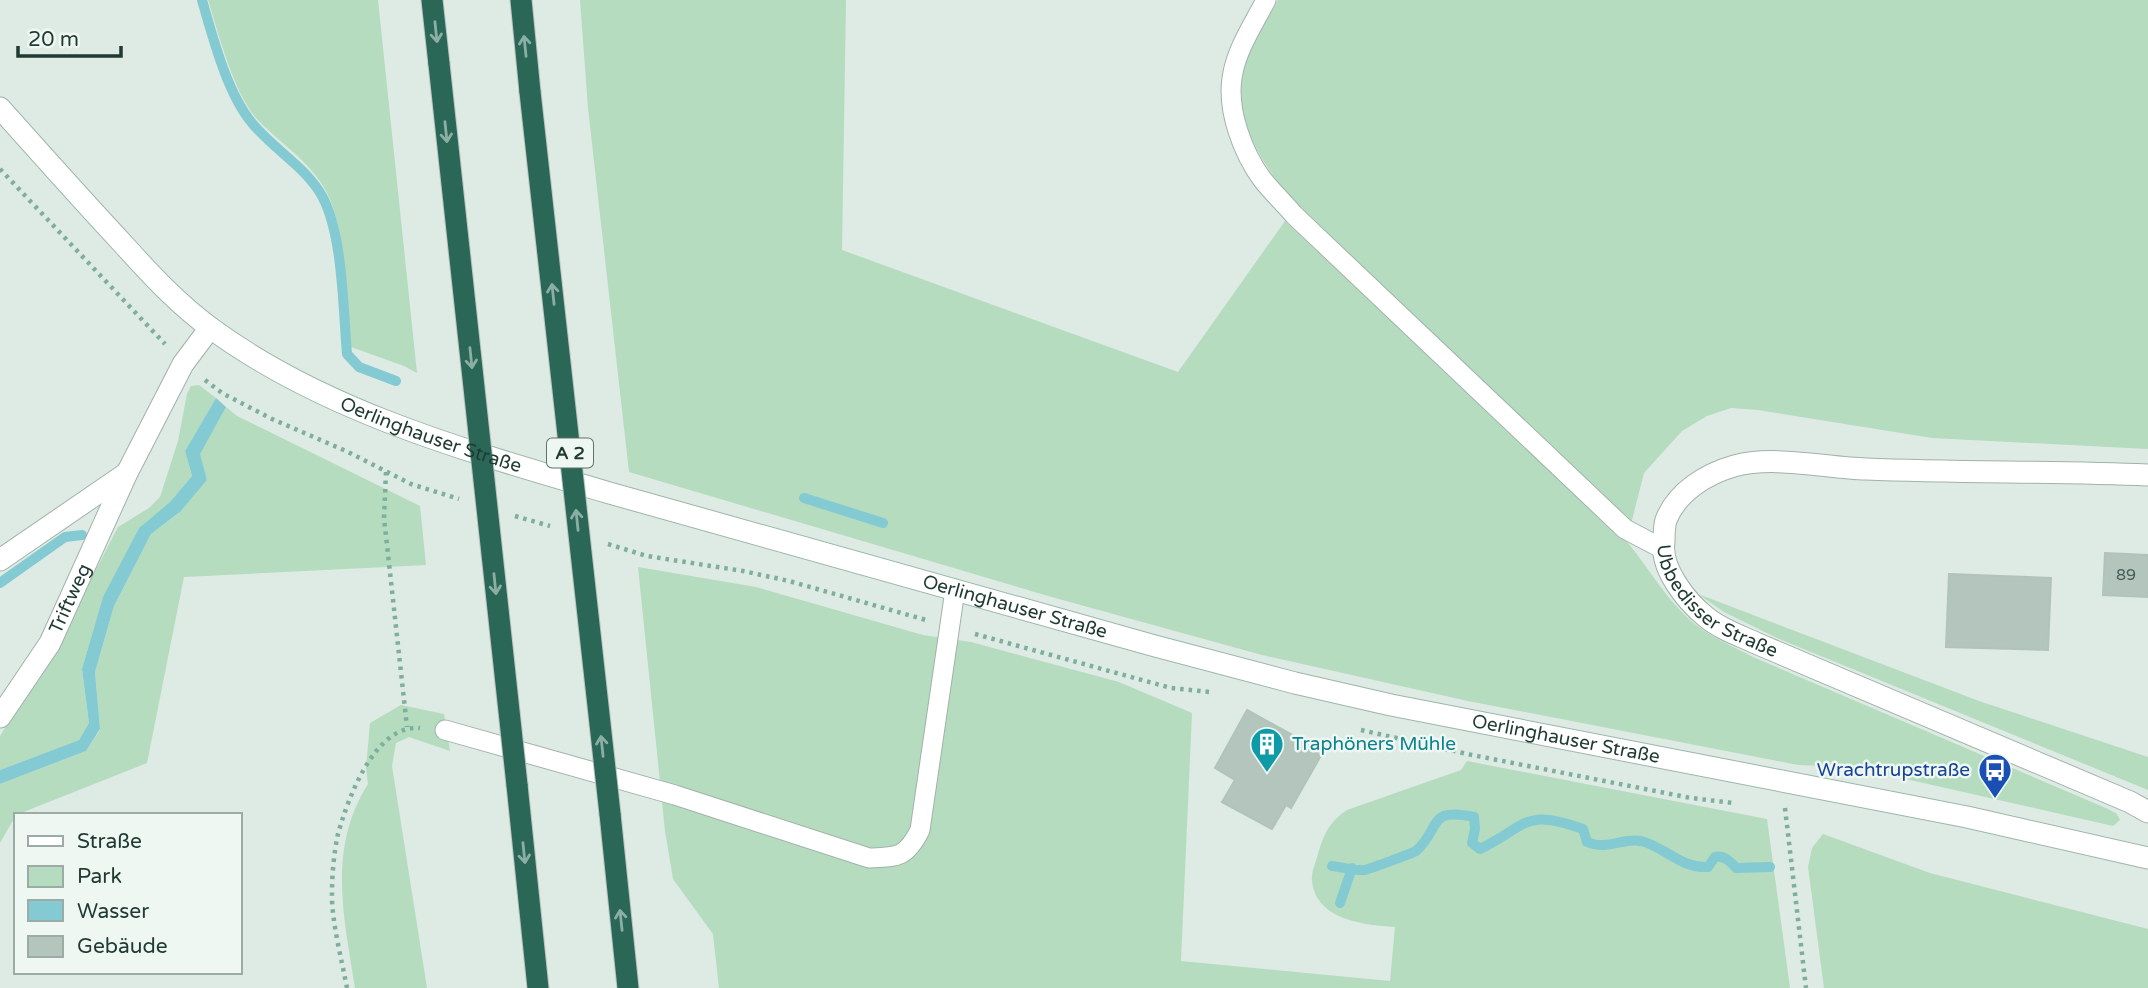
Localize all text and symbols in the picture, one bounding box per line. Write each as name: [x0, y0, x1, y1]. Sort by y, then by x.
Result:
scale bar: [18, 14, 121, 58]
one-way arrow: [429, 20, 442, 43]
text: 20 m: [28, 27, 79, 52]
one-way arrow: [519, 35, 532, 58]
one-way arrow: [440, 120, 453, 143]
one-way arrow: [546, 283, 559, 306]
one-way arrow: [464, 346, 477, 369]
street label: Oerlinghauser Straße: [337, 392, 524, 477]
road number: A 2: [547, 438, 593, 467]
one-way arrow: [571, 509, 584, 532]
street label: Ubbedisser Straße: [1652, 543, 1781, 662]
street label: Triftweg: [45, 560, 95, 637]
house number: 89: [2116, 565, 2136, 585]
street label: Oerlinghauser Straße: [920, 570, 1110, 643]
one-way arrow: [489, 572, 502, 595]
street label: Oerlinghauser Straße: [1470, 710, 1662, 768]
building icon: Traphöners Mühle: [1248, 725, 1286, 774]
place label: Traphöners Mühle: [1292, 733, 1456, 755]
one-way arrow: [596, 735, 609, 758]
bus stop icon: Wrachtrupstraße: [1976, 751, 2014, 800]
place label: Wrachtrupstraße: [1817, 759, 1970, 781]
legend: [14, 813, 242, 974]
text: Straße: [77, 829, 142, 854]
one-way arrow: [518, 842, 531, 864]
text: Park: [77, 864, 122, 889]
text: Wasser: [77, 899, 149, 924]
one-way arrow: [614, 909, 627, 932]
text: Gebäude: [77, 934, 168, 959]

